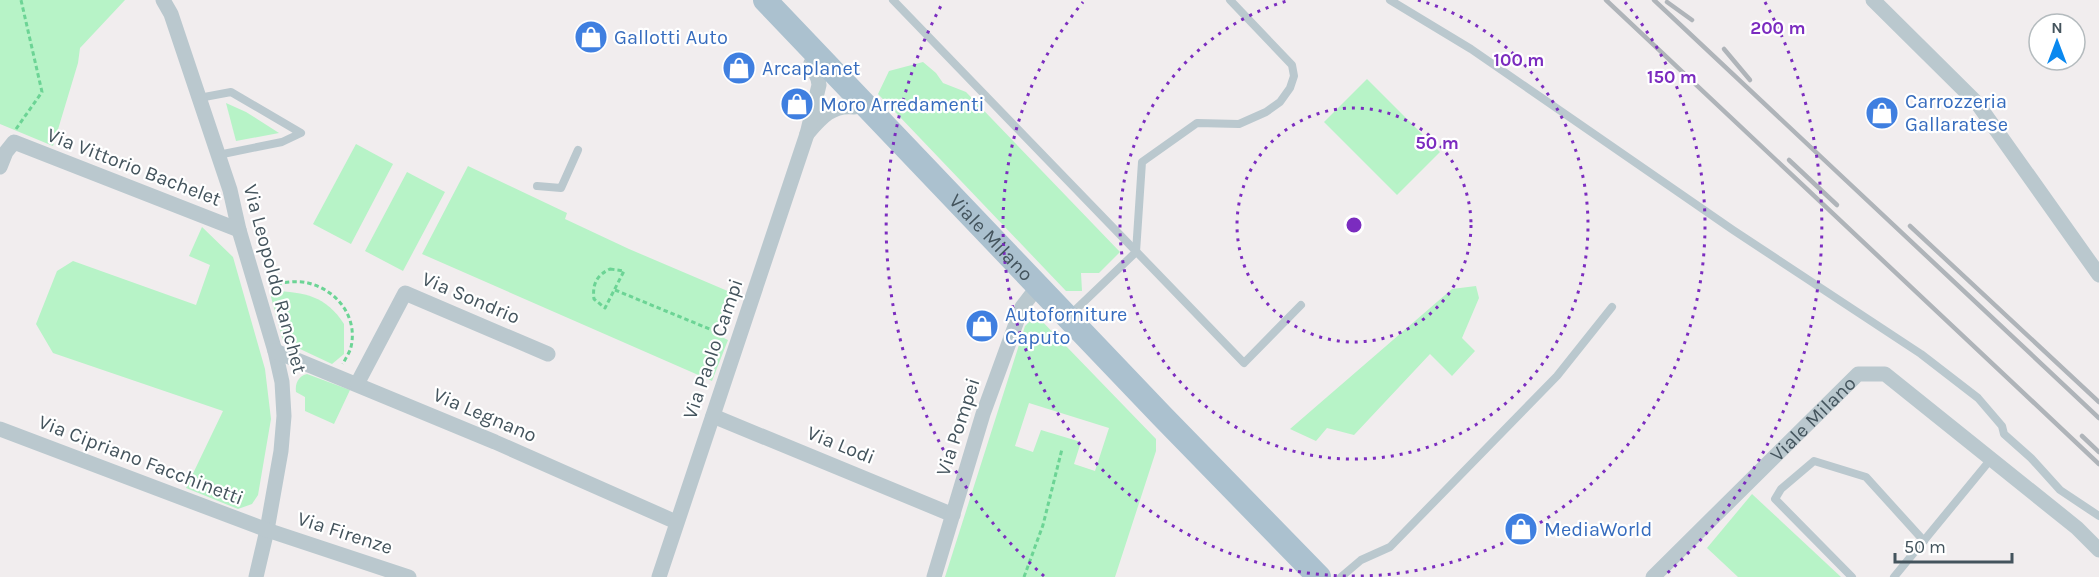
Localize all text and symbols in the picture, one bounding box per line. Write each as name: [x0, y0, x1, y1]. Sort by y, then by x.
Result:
north arrow: [2027, 12, 2087, 72]
text: 200 m: [1750, 17, 1806, 39]
text: N: [2051, 18, 2063, 37]
shop icon: Gallotti Auto: [573, 19, 609, 55]
place label: Gallotti Auto: [614, 26, 728, 49]
text: 100 m: [1494, 49, 1544, 71]
shop icon: Arcaplanet: [721, 50, 757, 86]
place label: Arcaplanet: [762, 57, 861, 80]
text: 150 m: [1647, 66, 1697, 88]
shop icon: Moro Arredamenti: [779, 86, 815, 122]
place label: Carrozzeria Gallaratese: [1905, 90, 2008, 136]
place label: Moro Arredamenti: [820, 93, 984, 116]
shop icon: Carrozzeria Gallaratese: [1864, 95, 1900, 131]
street label: Via Vittorio Bachelet: [44, 123, 225, 211]
text: 50 m: [1415, 132, 1459, 154]
street label: Via Leopoldo Ranchet: [239, 182, 311, 377]
street label: Viale Milano: [945, 189, 1038, 286]
centre of rings: [1344, 215, 1364, 235]
street label: Via Sondrio: [419, 267, 523, 329]
street label: Via Paolo Campi: [678, 276, 748, 422]
place label: Autoforniture Caputo: [1005, 303, 1127, 349]
shop icon: Autoforniture Caputo: [964, 308, 1000, 344]
street label: Viale Milano: [1765, 371, 1861, 466]
street label: Via Pompei: [931, 375, 985, 479]
street label: Via Legnano: [430, 383, 540, 447]
street label: Via Cipriano Facchinetti: [35, 410, 247, 510]
street label: Via Lodi: [804, 421, 878, 469]
street label: Via Firenze: [294, 507, 396, 559]
shop icon: MediaWorld: [1503, 511, 1539, 547]
place label: MediaWorld: [1544, 518, 1652, 541]
scale bar: [1895, 526, 2012, 564]
text: 50 m: [1904, 536, 1946, 558]

